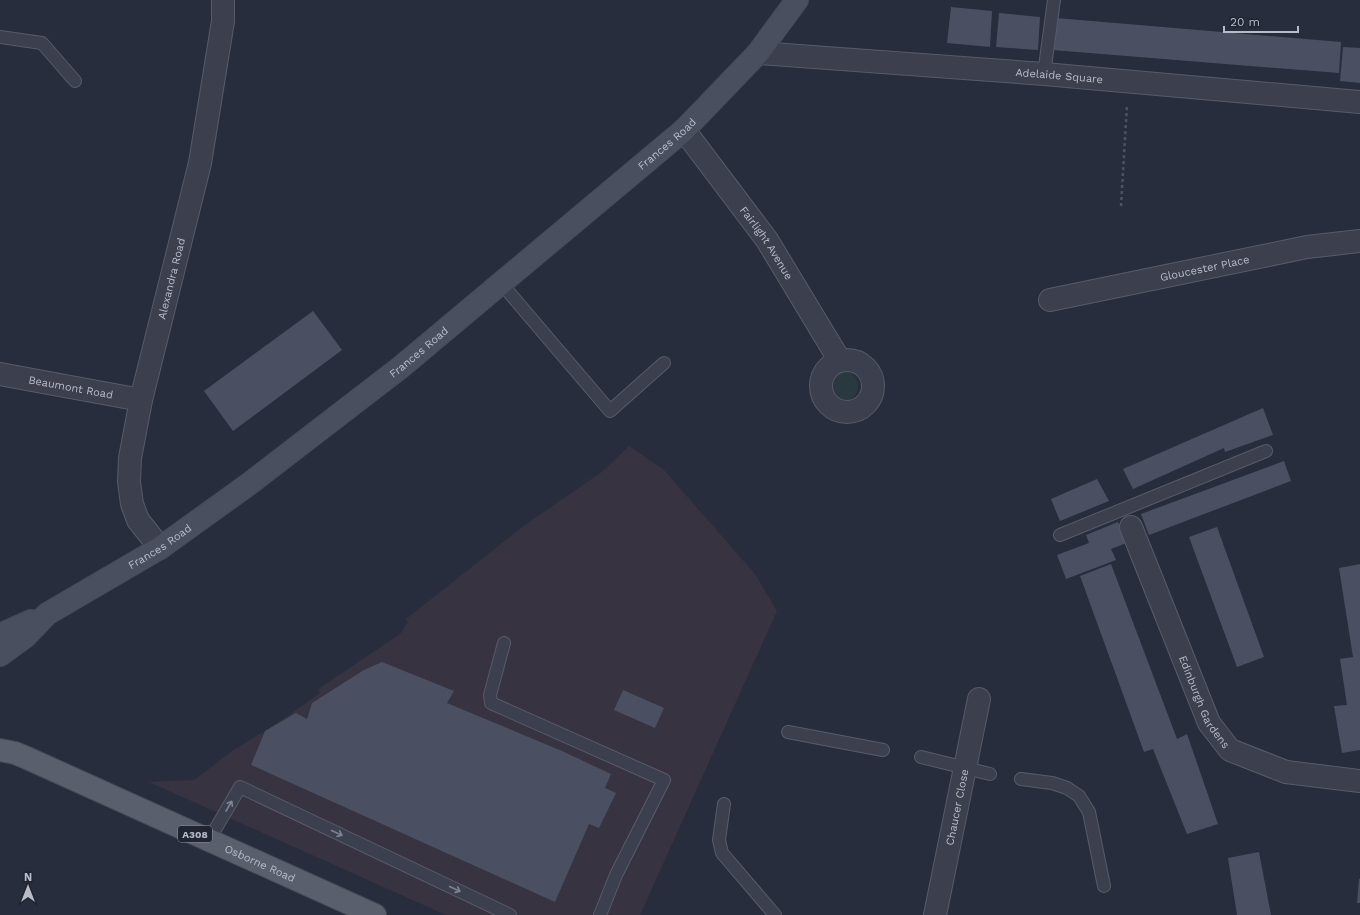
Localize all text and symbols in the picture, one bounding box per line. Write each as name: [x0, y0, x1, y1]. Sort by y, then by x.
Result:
scale bar: [1224, 8, 1298, 34]
text: 20 m: [1230, 15, 1260, 29]
street label: Adelaide Square: [1015, 66, 1103, 86]
street label: Frances Road: [635, 116, 699, 173]
street label: Fairlight Avenue: [737, 204, 795, 282]
street label: Alexandra Road: [155, 237, 188, 321]
street label: Gloucester Place: [1159, 253, 1251, 284]
street label: Frances Road: [387, 324, 451, 381]
street label: Beaumont Road: [27, 373, 114, 402]
street label: Frances Road: [126, 522, 194, 572]
street label: Edinburgh Gardens: [1176, 654, 1232, 751]
street label: Chaucer Close: [943, 768, 972, 847]
one-way arrow: [225, 800, 233, 812]
road number: A308: [178, 826, 212, 842]
one-way arrow: [331, 830, 343, 837]
street label: Osborne Road: [223, 842, 297, 885]
north arrow: [8, 867, 48, 907]
text: N: [24, 871, 32, 884]
one-way arrow: [449, 886, 461, 893]

